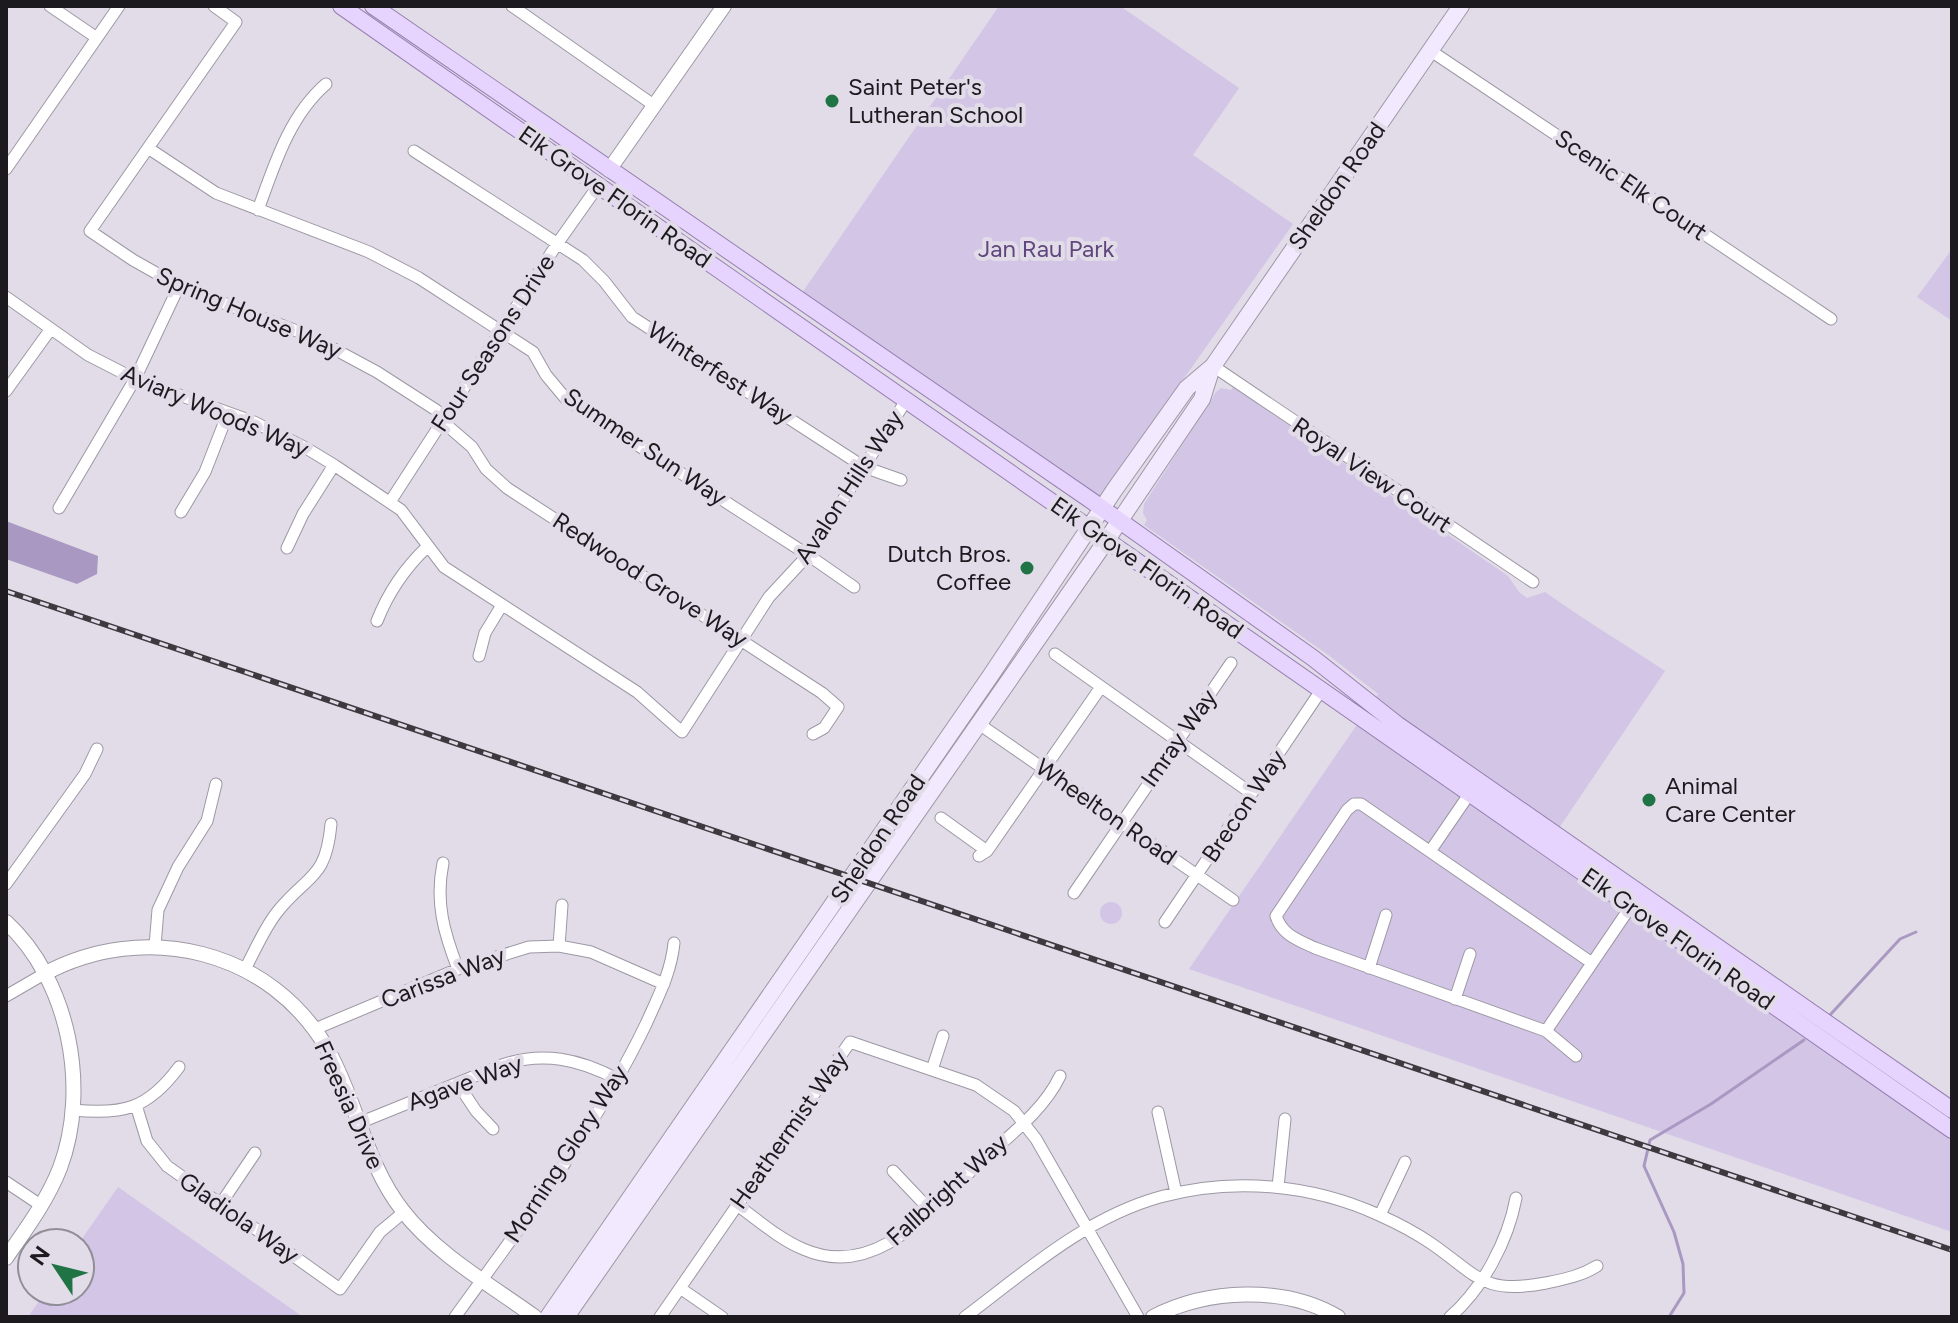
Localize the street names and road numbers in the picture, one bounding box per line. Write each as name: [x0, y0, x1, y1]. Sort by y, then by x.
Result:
street label: Sheldon Road: [1282, 116, 1391, 255]
street label: Elk Grove Florin Road: [513, 119, 717, 274]
street label: Scenic Elk Court: [1550, 123, 1713, 246]
street label: Four Seasons Drive: [424, 249, 561, 437]
street label: Spring House Way: [152, 260, 346, 365]
street label: Winterfest Way: [642, 315, 799, 430]
street label: Aviary Woods Way: [117, 358, 314, 463]
street label: Summer Sun Way: [558, 381, 733, 512]
street label: Avalon Hills Way: [788, 404, 909, 569]
street label: Royal View Court: [1287, 411, 1457, 539]
street label: Elk Grove Florin Road: [1045, 490, 1249, 645]
street label: Redwood Grove Way: [547, 506, 753, 654]
street label: Imray Way: [1134, 683, 1223, 792]
street label: Brecon Way: [1196, 744, 1292, 867]
street label: Wheelton Road: [1030, 752, 1182, 871]
street label: Sheldon Road: [824, 769, 931, 909]
street label: Elk Grove Florin Road: [1576, 861, 1780, 1016]
street label: Carissa Way: [377, 940, 509, 1014]
street label: Freesia Drive: [308, 1036, 391, 1174]
street label: Heathermist Way: [723, 1045, 854, 1214]
street label: Agave Way: [403, 1048, 527, 1117]
street label: Morning Glory Way: [497, 1059, 634, 1248]
street label: Fallbright Way: [880, 1128, 1013, 1251]
street label: Gladiola Way: [174, 1166, 305, 1270]

